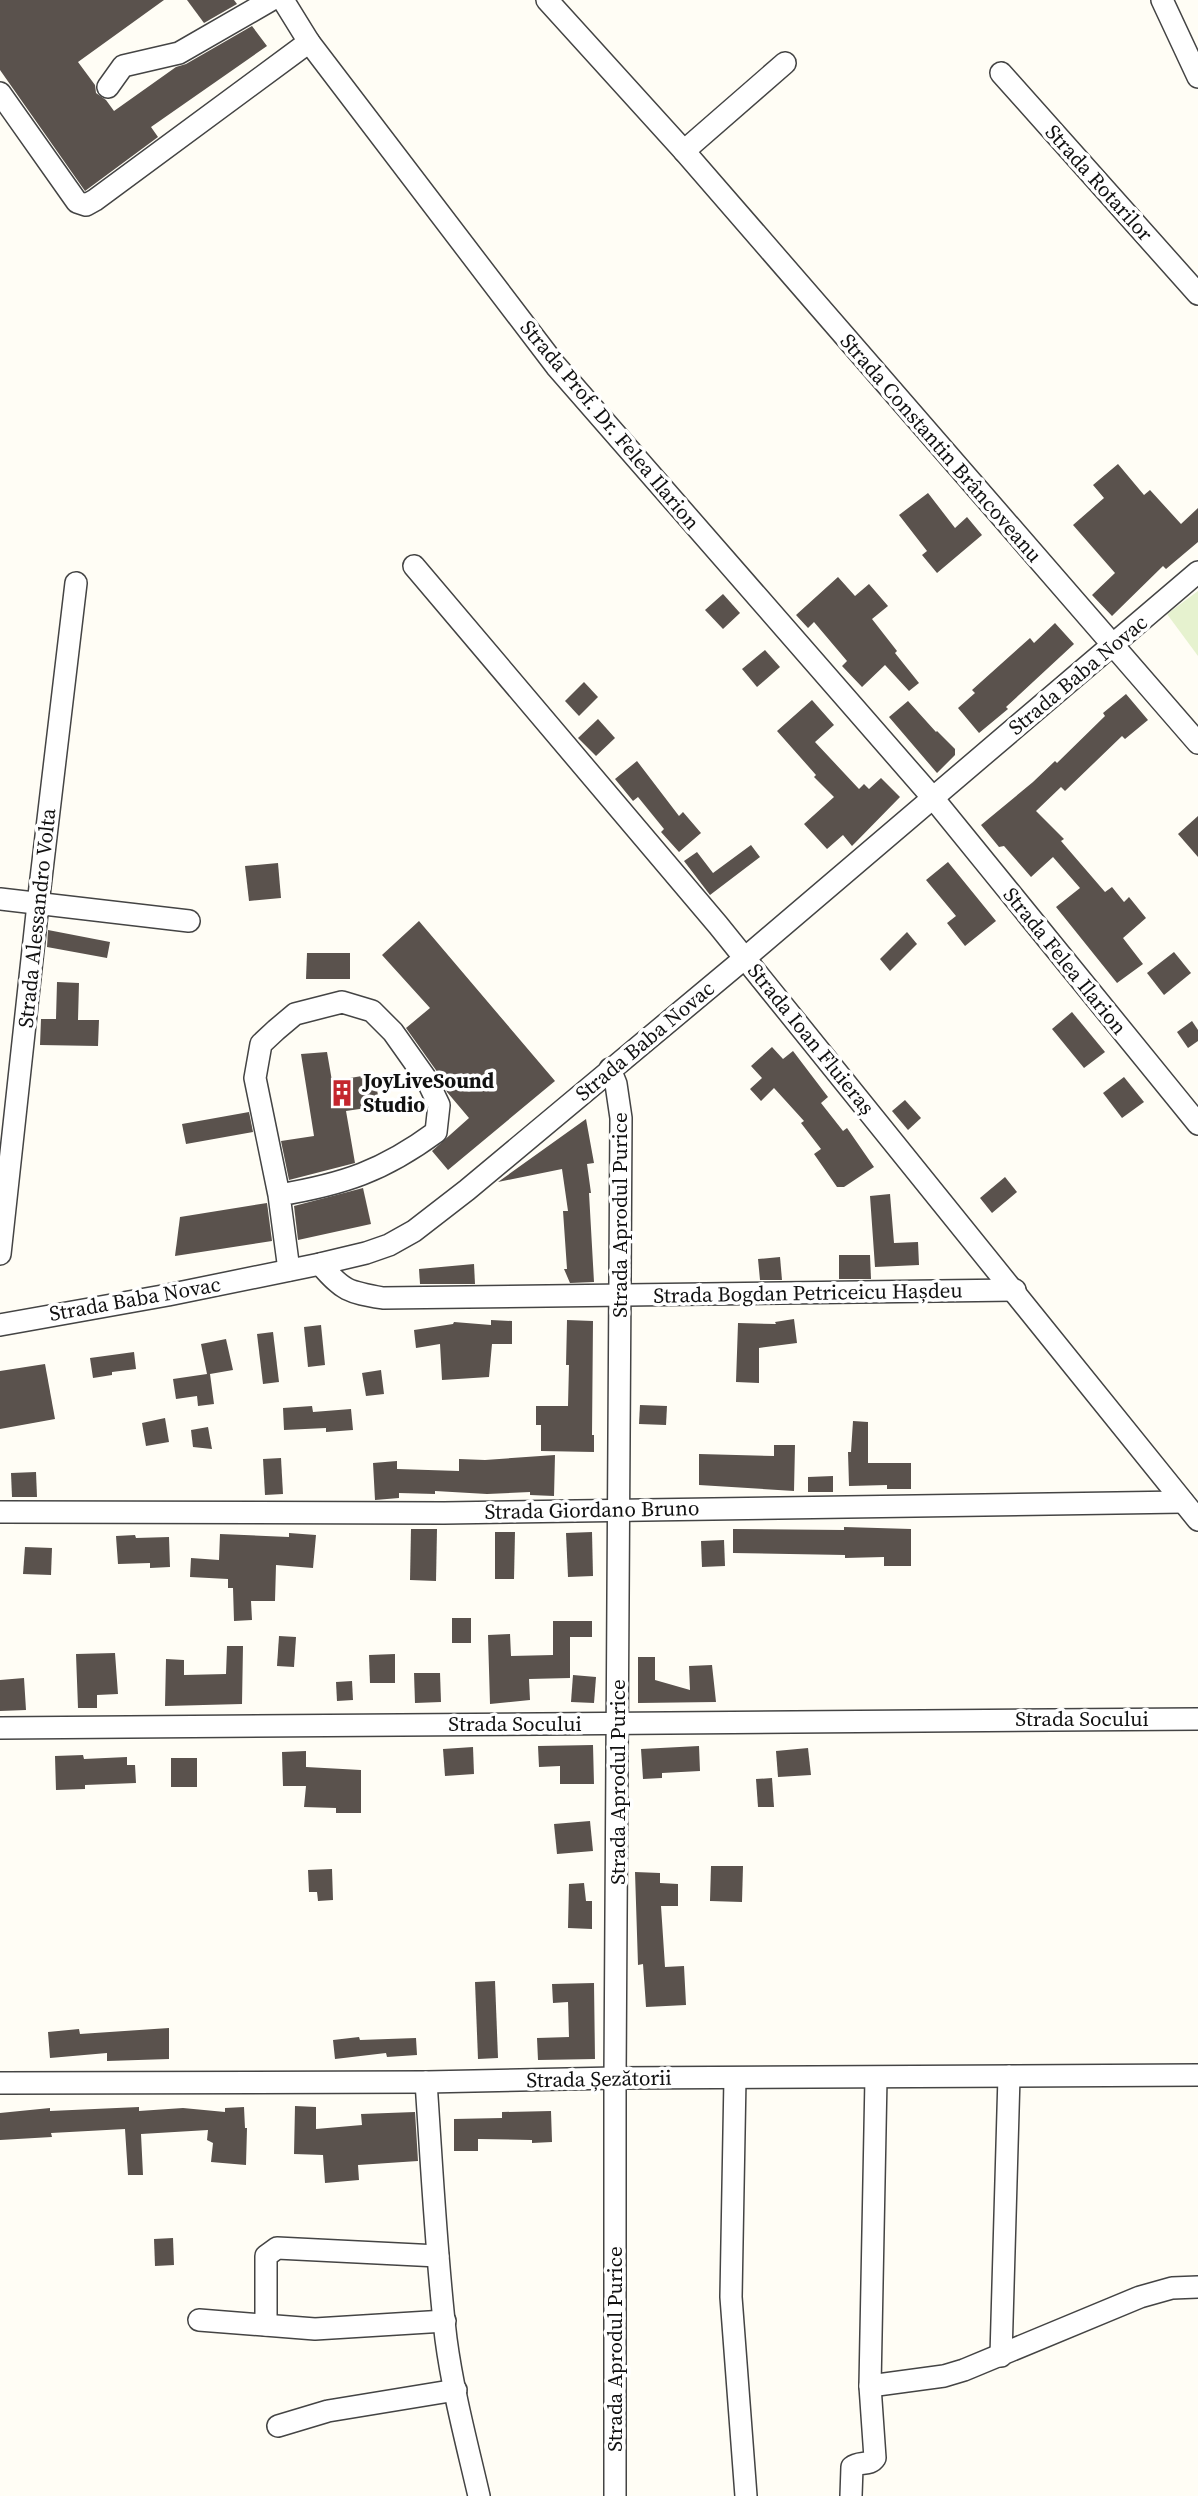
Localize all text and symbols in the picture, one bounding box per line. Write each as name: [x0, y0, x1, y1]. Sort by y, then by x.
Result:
street label: Strada Rotarilor: [1039, 118, 1160, 247]
street label: Strada Prof. Dr. Felea Ilarion: [514, 314, 707, 536]
street label: Strada Constantin Brâncoveanu: [834, 327, 1049, 568]
street label: Strada Baba Novac: [1002, 608, 1153, 741]
street label: Strada Alessandro Volta: [11, 806, 62, 1029]
street label: Strada Felea Ilarion: [997, 881, 1134, 1041]
street label: Strada Ioan Fluieraș: [741, 957, 881, 1120]
street label: Strada Baba Novac: [569, 974, 720, 1107]
place label: JoyLiveSound Studio: [361, 1066, 495, 1119]
building icon: JoyLiveSound Studio: [327, 1078, 357, 1108]
street label: Strada Aprodul Purice: [605, 1112, 634, 1318]
street label: Strada Baba Novac: [47, 1269, 223, 1328]
street label: Strada Bogdan Petriceicu Hașdeu: [653, 1275, 963, 1310]
street label: Strada Giordano Bruno: [484, 1493, 700, 1526]
street label: Strada Aprodul Purice: [603, 1679, 632, 1885]
street label: Strada Socului: [1015, 1704, 1149, 1733]
street label: Strada Socului: [448, 1709, 582, 1738]
street label: Strada Șezătorii: [526, 2063, 672, 2094]
street label: Strada Aprodul Purice: [600, 2246, 629, 2452]

